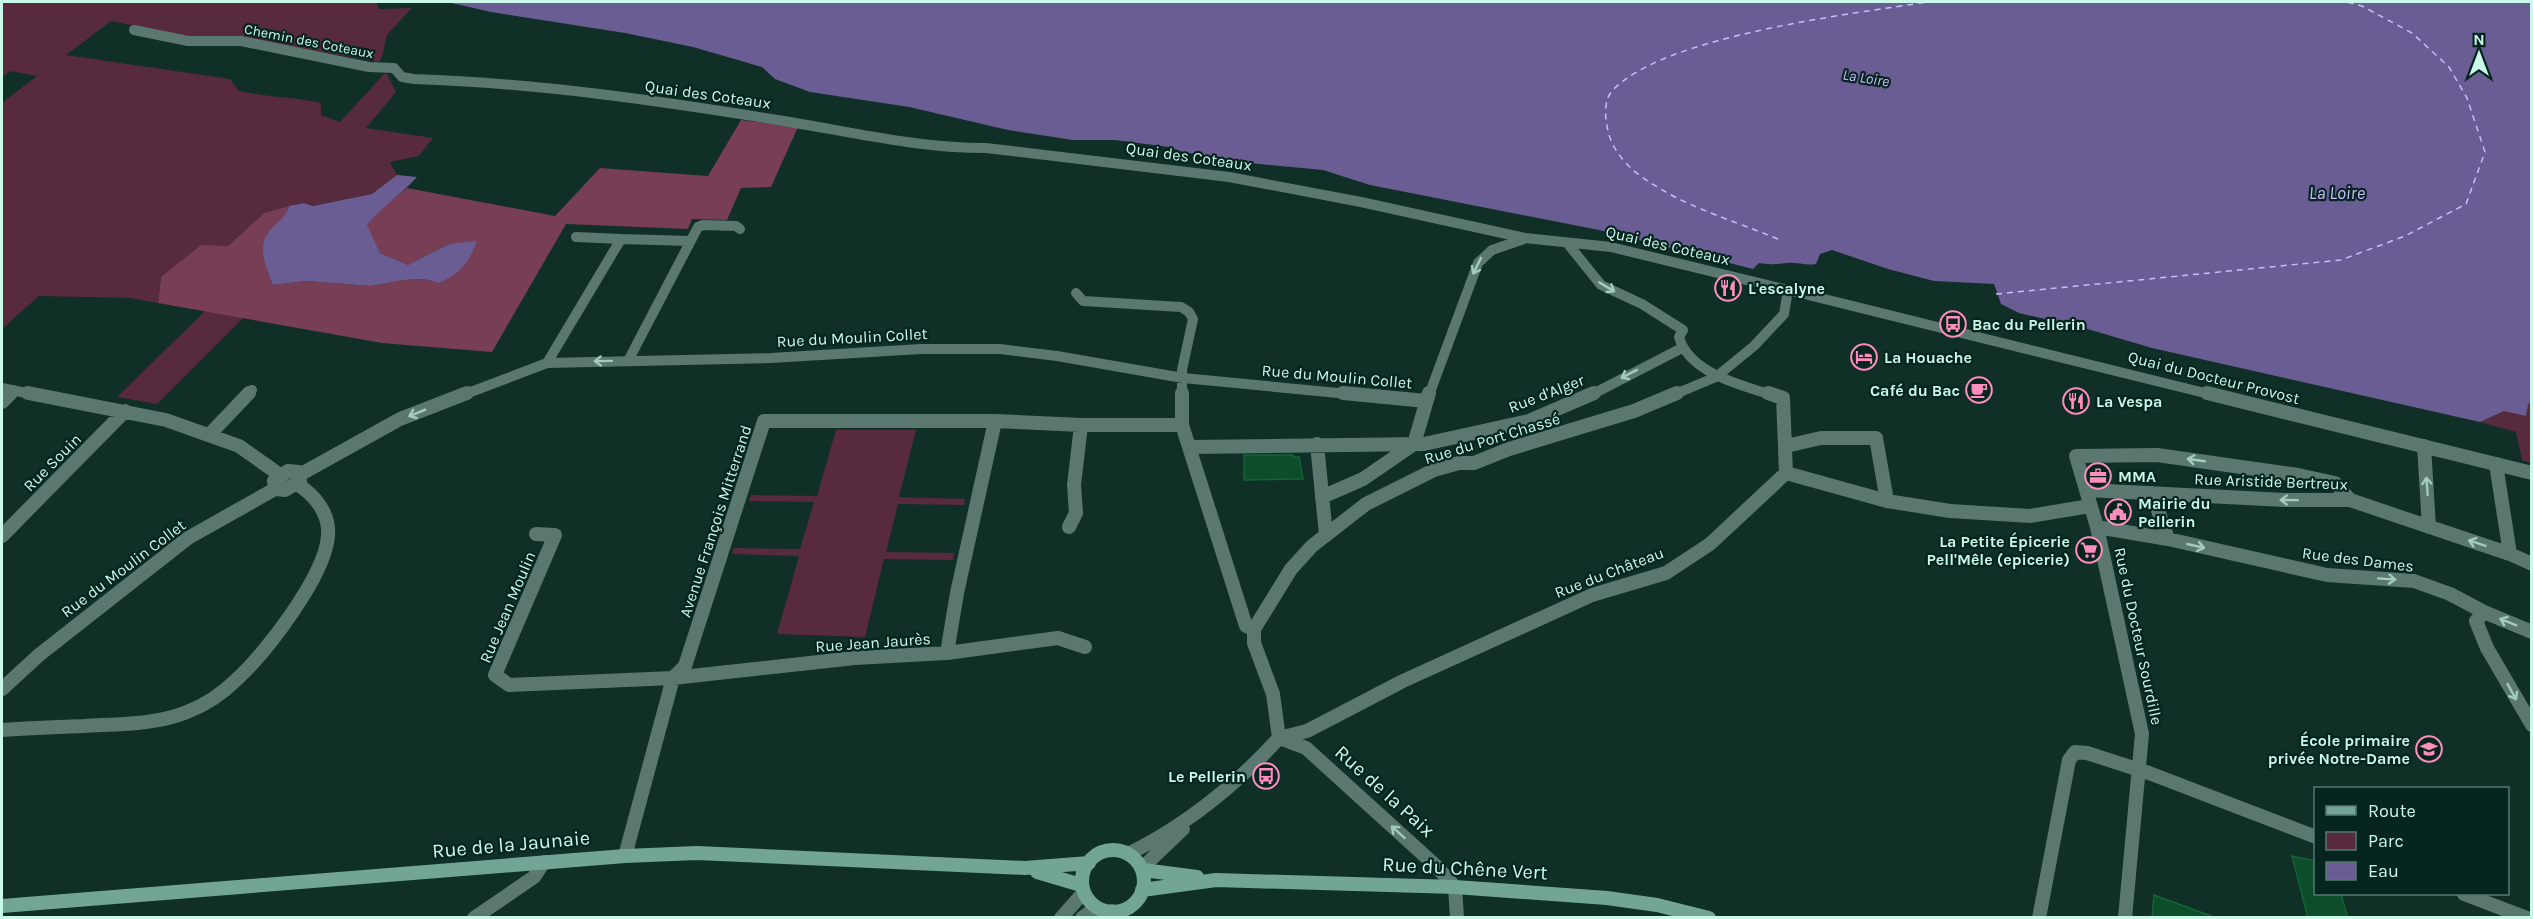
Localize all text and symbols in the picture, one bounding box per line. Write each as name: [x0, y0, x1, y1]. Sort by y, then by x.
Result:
street label: Chemin des Coteaux: [243, 21, 375, 62]
north arrow: [2449, 24, 2509, 84]
text: N: [2473, 30, 2485, 49]
water label: La Loire: [1841, 65, 1891, 91]
street label: Quai des Coteaux: [644, 76, 772, 113]
street label: Quai des Coteaux: [1125, 138, 1253, 175]
water label: La Loire: [2309, 182, 2365, 204]
street label: Quai des Coteaux: [1604, 222, 1732, 269]
one-way arrow: [1471, 257, 1483, 275]
restaurant icon: L'escalyne: [1713, 273, 1743, 303]
place label: L'escalyne: [1748, 279, 1825, 298]
one-way arrow: [1598, 280, 1615, 293]
bus stop icon: Bac du Pellerin: [1938, 309, 1968, 339]
place label: Bac du Pellerin: [1972, 315, 2086, 334]
street label: Rue du Moulin Collet: [776, 324, 928, 351]
hotel icon: La Houache: [1849, 342, 1879, 372]
street label: Quai du Docteur Provost: [2126, 347, 2302, 408]
place label: La Houache: [1884, 348, 1972, 367]
one-way arrow: [593, 355, 613, 367]
street label: Rue du Moulin Collet: [1261, 360, 1413, 393]
one-way arrow: [1621, 369, 1639, 380]
street label: Rue d'Alger: [1505, 370, 1587, 417]
cafe icon: Café du Bac: [1964, 375, 1994, 405]
place label: Café du Bac: [1870, 381, 1960, 400]
restaurant icon: La Vespa: [2061, 386, 2091, 416]
place label: La Vespa: [2096, 392, 2162, 411]
one-way arrow: [408, 408, 427, 419]
street label: Rue du Port Chassé: [1422, 409, 1562, 468]
street label: Avenue François Mitterrand: [675, 423, 756, 620]
street label: Rue Souin: [19, 429, 85, 495]
one-way arrow: [2186, 455, 2206, 466]
office icon: MMA: [2083, 461, 2113, 491]
place label: MMA: [2118, 467, 2156, 486]
street label: Rue Aristide Bertreux: [2194, 469, 2348, 494]
one-way arrow: [2421, 477, 2432, 497]
place label: Mairie du Pellerin: [2138, 494, 2211, 531]
one-way arrow: [2280, 494, 2300, 506]
public building icon: Mairie du Pellerin: [2103, 497, 2133, 527]
street label: Rue du Moulin Collet: [57, 515, 189, 621]
place label: La Petite Épicerie Pell'Mêle (epicerie): [1927, 532, 2070, 569]
supermarket icon: La Petite Épicerie Pell'Mêle (epicerie): [2074, 535, 2104, 565]
one-way arrow: [2468, 536, 2487, 547]
one-way arrow: [2186, 540, 2205, 552]
street label: Rue du Château: [1552, 543, 1666, 602]
street label: Rue des Dames: [2301, 543, 2415, 576]
street label: Rue du Docteur Sourdille: [2110, 546, 2167, 727]
street label: Rue Jean Moulin: [475, 549, 540, 666]
one-way arrow: [2377, 574, 2397, 585]
one-way arrow: [2499, 616, 2518, 627]
street label: Rue Jean Jaurès: [815, 629, 931, 656]
one-way arrow: [2506, 683, 2518, 700]
place label: École primaire privée Notre-Dame: [2268, 731, 2410, 768]
school or university icon: École primaire privée Notre-Dame: [2414, 734, 2444, 764]
street label: Rue de la Paix: [1330, 741, 1439, 842]
bus stop icon: Le Pellerin: [1251, 761, 1281, 791]
place label: Le Pellerin: [1168, 767, 1246, 786]
legend: [2314, 787, 2509, 895]
text: Route: [2368, 800, 2416, 822]
one-way arrow: [1391, 825, 1406, 839]
street label: Rue de la Jaunaie: [431, 826, 591, 863]
text: Parc: [2368, 830, 2404, 852]
street label: Rue du Chêne Vert: [1382, 853, 1549, 884]
text: Eau: [2368, 860, 2399, 882]

